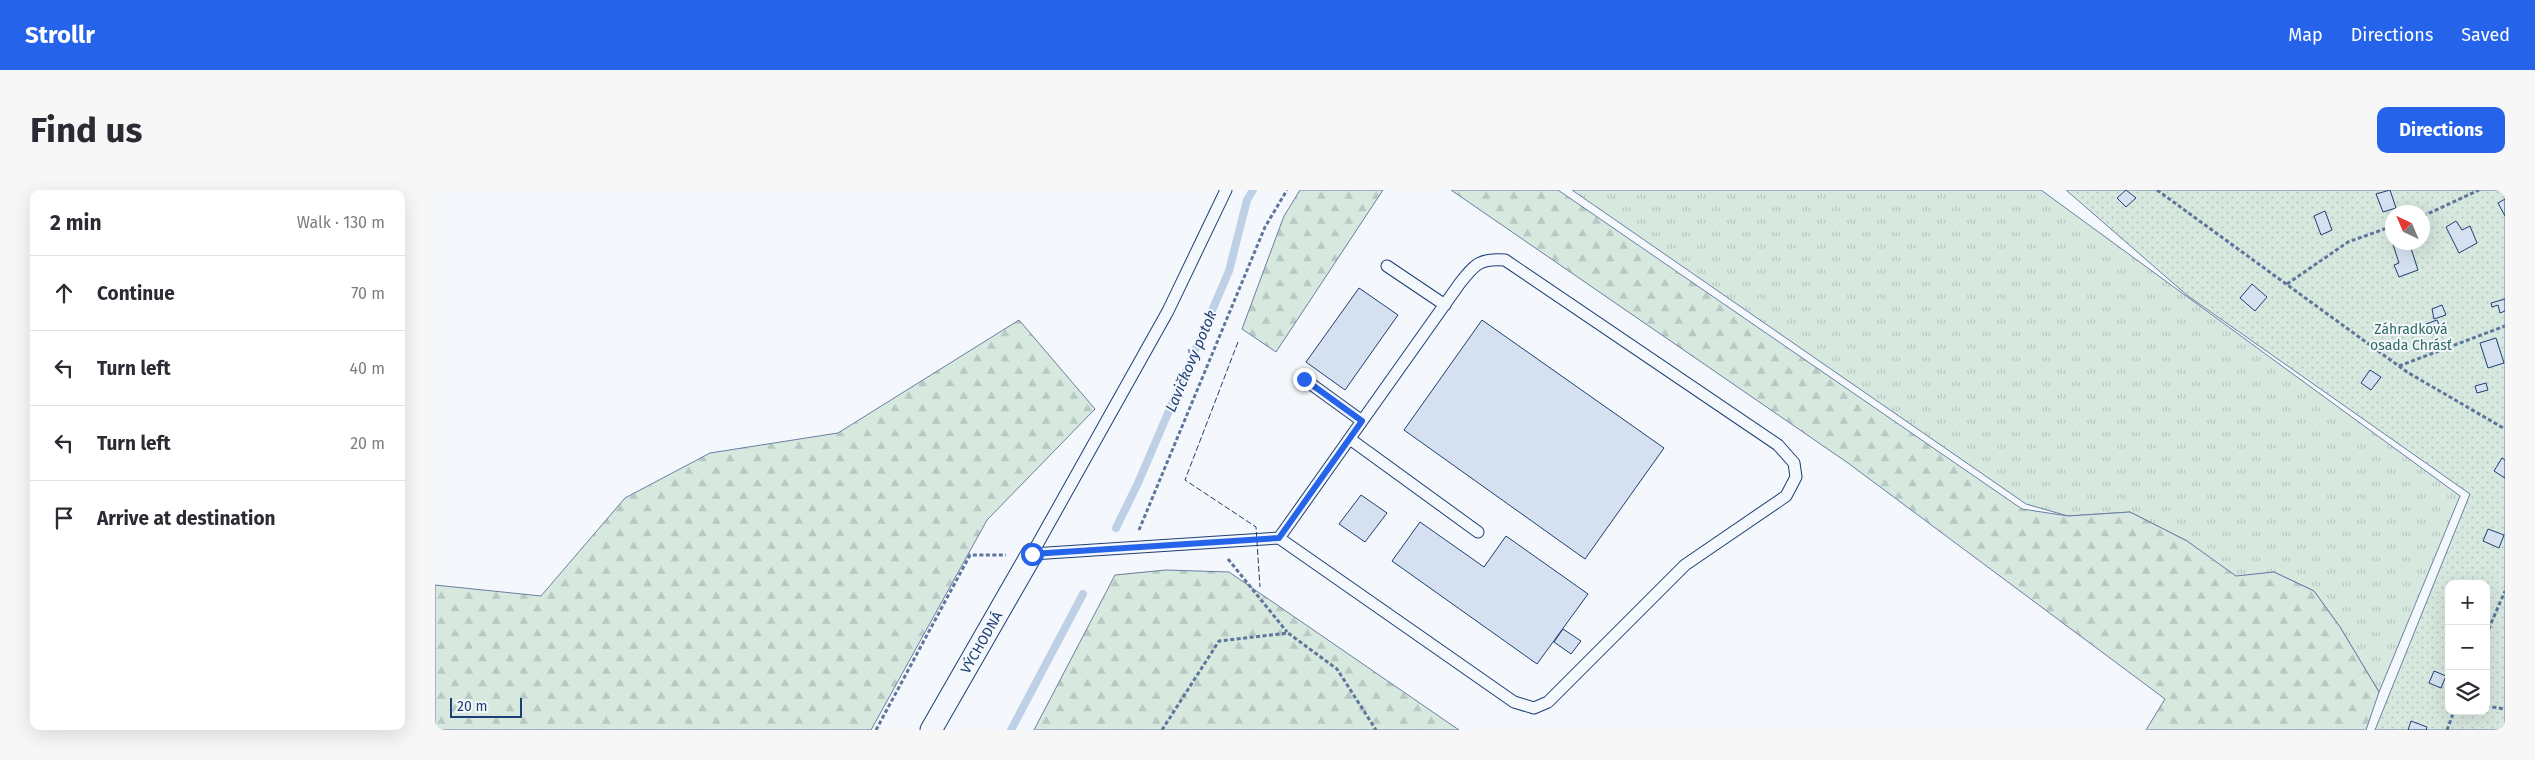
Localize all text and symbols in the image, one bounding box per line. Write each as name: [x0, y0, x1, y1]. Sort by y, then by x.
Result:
text: Strollr: [25, 21, 95, 49]
text: Map: [2288, 24, 2323, 46]
text: Directions: [2351, 24, 2433, 46]
text: Saved: [2461, 24, 2510, 46]
button: Directions: [2377, 107, 2505, 153]
text: Find us: [30, 109, 142, 151]
north arrow: [2385, 205, 2430, 250]
text: 2 min: [50, 210, 102, 236]
text: Walk · 130 m: [297, 213, 385, 232]
icon: ahead: [50, 279, 78, 307]
text: Continue: [97, 282, 175, 305]
text: 70 m: [351, 284, 385, 303]
water label: Lavičkový potok: [1162, 308, 1220, 414]
park label: Záhradková osada Chrásť: [2370, 321, 2453, 354]
icon: left: [50, 354, 78, 382]
text: Turn left: [97, 357, 171, 380]
text: 40 m: [350, 359, 385, 378]
route end: [1293, 368, 1316, 391]
icon: left: [50, 429, 78, 457]
text: Turn left: [97, 432, 171, 455]
text: 20 m: [350, 434, 385, 453]
icon: arrive: [50, 504, 78, 532]
text: Arrive at destination: [97, 507, 276, 530]
route start: [1021, 543, 1044, 566]
map controls: [2445, 580, 2490, 715]
button: +: [2445, 580, 2490, 625]
street label: VÝCHODNÁ: [957, 608, 1006, 676]
button: −: [2445, 625, 2490, 670]
button: layers: [2445, 670, 2490, 715]
scale bar: [450, 695, 523, 718]
text: 20 m: [457, 698, 487, 715]

